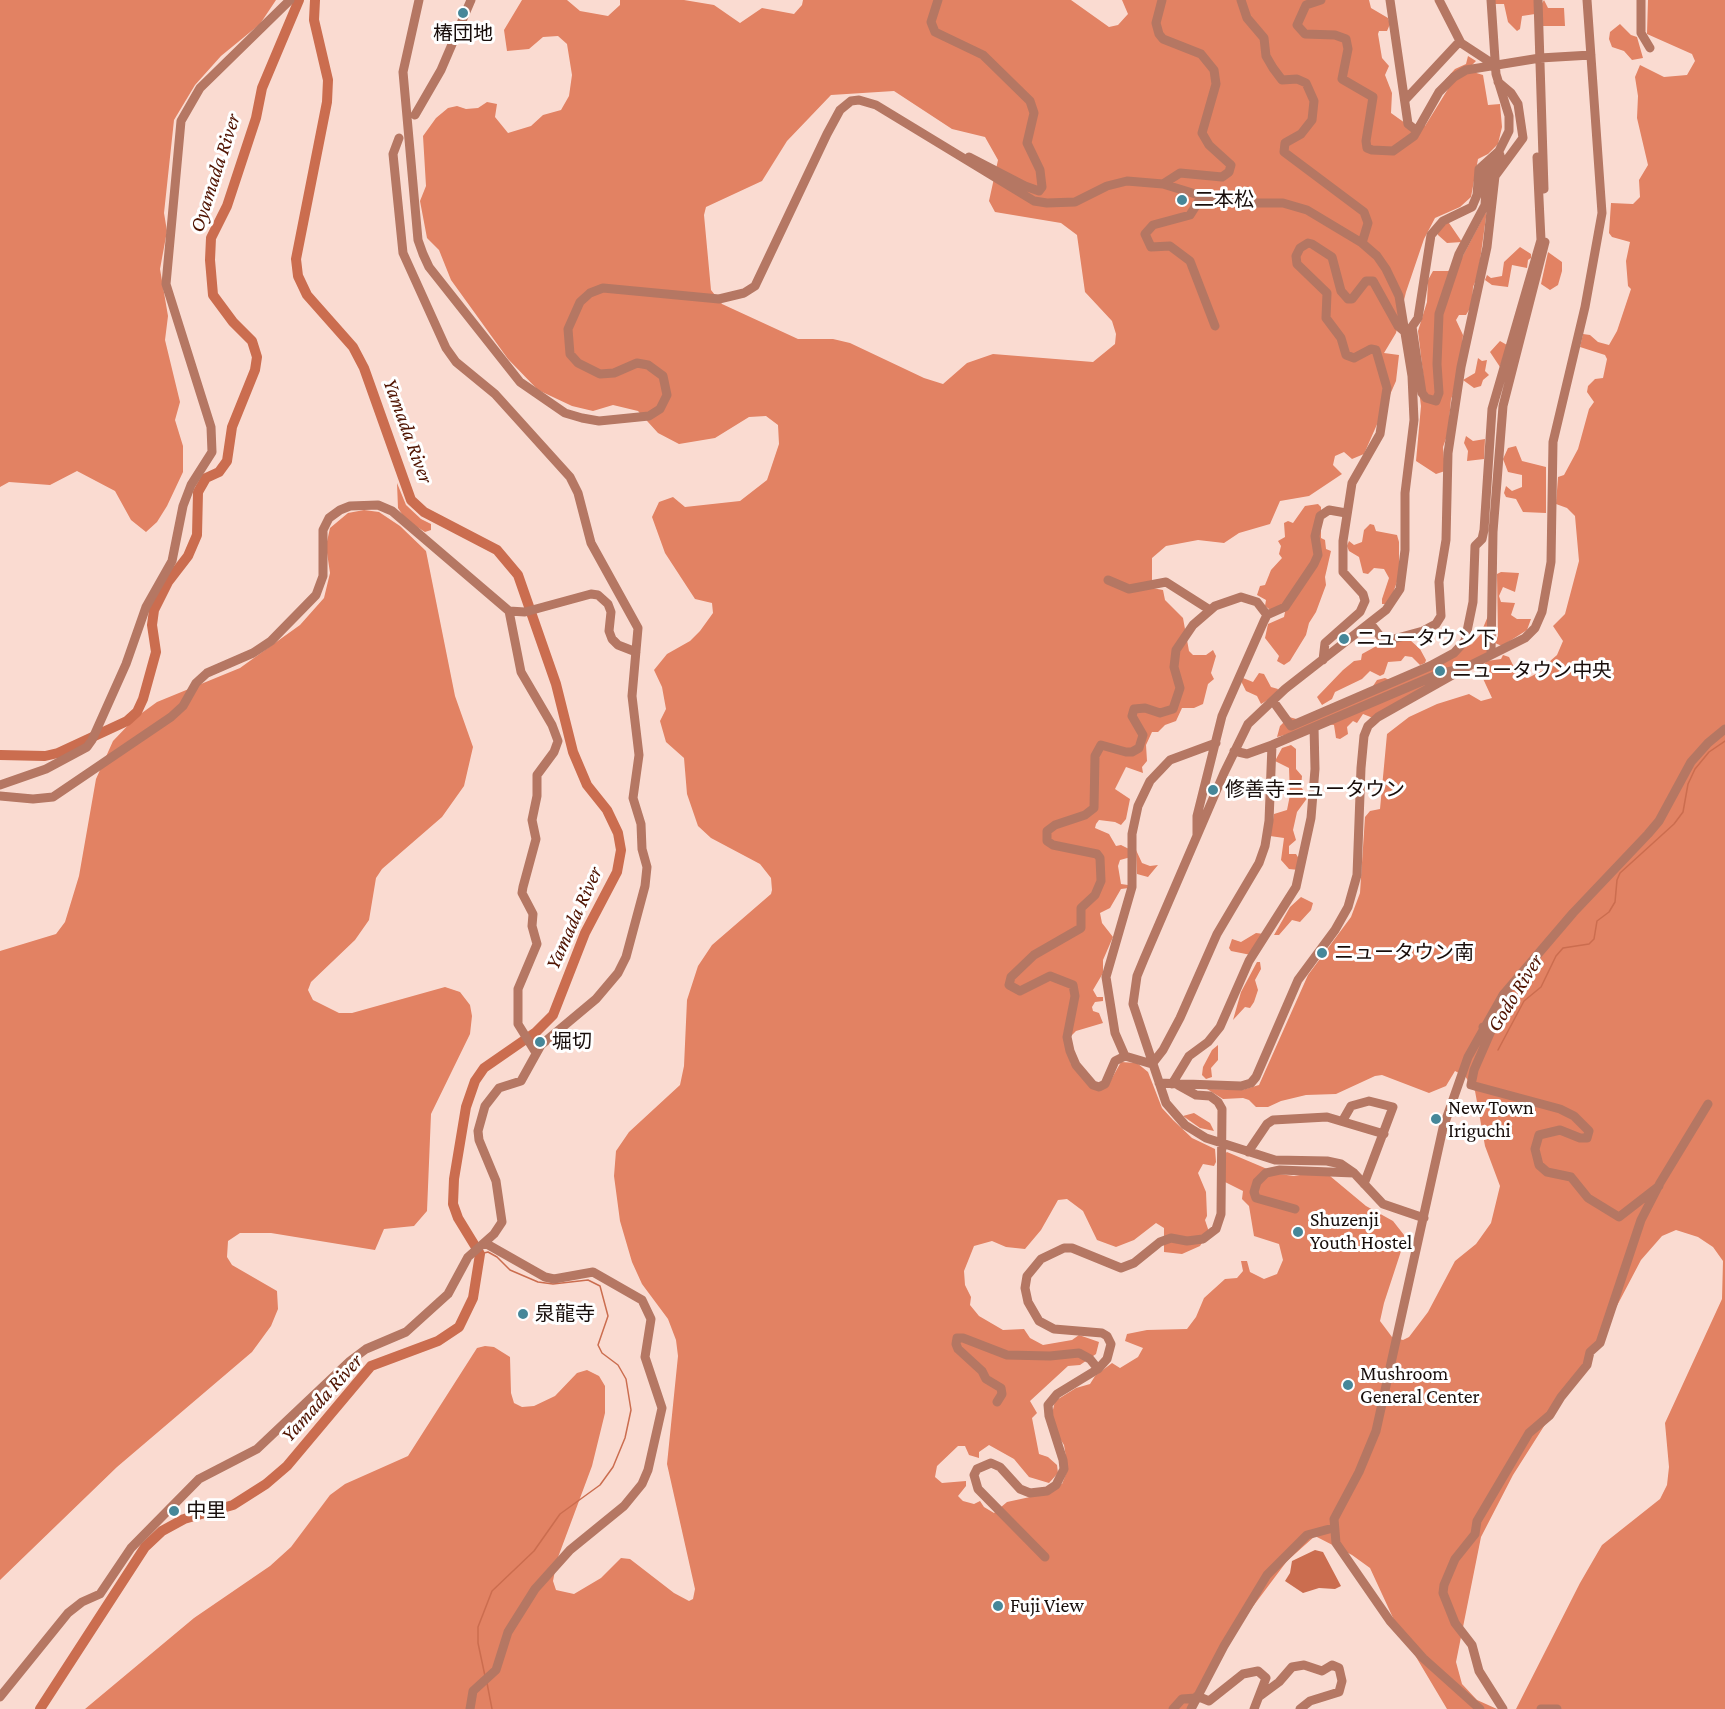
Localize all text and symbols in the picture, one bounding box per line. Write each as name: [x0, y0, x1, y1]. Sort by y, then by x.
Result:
marker: 椿団地: [456, 6, 470, 20]
place label: 椿団地: [433, 22, 493, 46]
water label: Oyamada River: [184, 111, 246, 235]
place label: 二本松: [1194, 188, 1254, 212]
marker: 二本松: [1175, 193, 1189, 207]
water label: Yamada River: [377, 375, 439, 487]
place label: ニュータウン下: [1356, 627, 1496, 651]
marker: ニュータウン下: [1337, 632, 1351, 646]
place label: ニュータウン中央: [1452, 659, 1612, 683]
marker: ニュータウン中央: [1433, 664, 1447, 678]
place label: 修善寺ニュータウン: [1225, 778, 1405, 802]
marker: 修善寺ニュータウン: [1206, 783, 1220, 797]
water label: Yamada River: [540, 863, 608, 973]
place label: ニュータウン南: [1334, 941, 1474, 965]
marker: ニュータウン南: [1315, 946, 1329, 960]
water label: Godo River: [1481, 950, 1549, 1036]
place label: 堀切: [552, 1030, 592, 1054]
marker: 堀切: [533, 1035, 547, 1049]
place label: New Town Iriguchi: [1448, 1096, 1534, 1143]
marker: New Town Iriguchi: [1429, 1112, 1443, 1126]
place label: Shuzenji Youth Hostel: [1310, 1208, 1412, 1255]
marker: Shuzenji Youth Hostel: [1291, 1225, 1305, 1239]
place label: 泉龍寺: [535, 1302, 595, 1326]
marker: 泉龍寺: [516, 1307, 530, 1321]
water label: Yamada River: [276, 1349, 368, 1447]
place label: Mushroom General Center: [1360, 1362, 1480, 1409]
marker: Mushroom General Center: [1341, 1378, 1355, 1392]
place label: 中里: [186, 1499, 226, 1523]
marker: 中里: [167, 1504, 181, 1518]
place label: Fuji View: [1010, 1594, 1084, 1618]
marker: Fuji View: [991, 1599, 1005, 1613]

